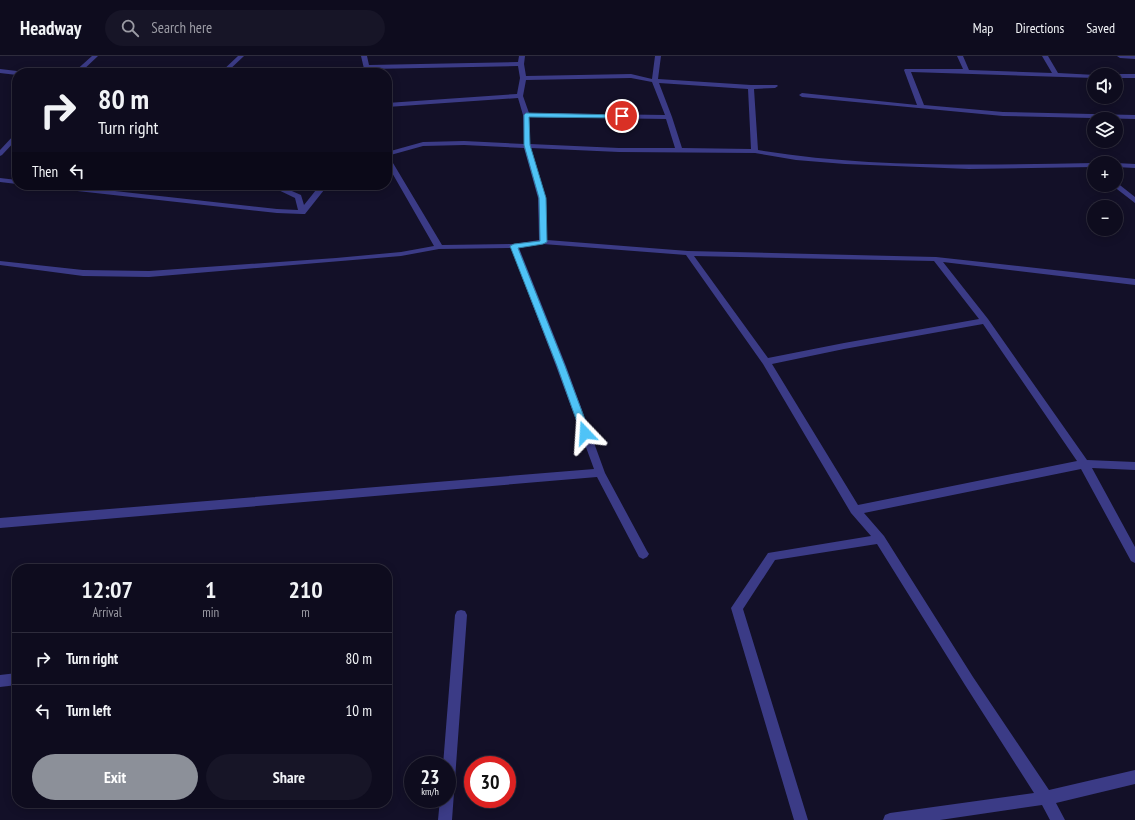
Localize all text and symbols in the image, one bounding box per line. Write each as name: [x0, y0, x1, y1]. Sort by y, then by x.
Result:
search box: [105, 10, 385, 46]
text: Headway: [20, 16, 81, 40]
icon: search: [119, 17, 141, 39]
text: Search here: [151, 18, 212, 37]
text: Map: [973, 19, 993, 37]
text: Directions: [1015, 19, 1064, 37]
text: Saved: [1086, 19, 1115, 37]
map controls: [1087, 68, 1123, 236]
button: sound: [1087, 68, 1123, 104]
text: 80 m: [98, 80, 149, 117]
icon: right: [32, 84, 84, 136]
pin: [605, 99, 639, 133]
icon: arrive: [611, 105, 633, 127]
button: layers: [1087, 112, 1123, 148]
text: Turn right: [98, 116, 158, 139]
button: +: [1087, 156, 1123, 192]
icon: left: [66, 160, 88, 182]
text: Then: [32, 162, 58, 181]
button: −: [1087, 200, 1123, 236]
position arrow: [564, 412, 606, 454]
text: 12:07: [81, 574, 133, 605]
text: 1: [205, 574, 216, 605]
text: 210: [288, 574, 323, 605]
text: Arrival: [92, 604, 122, 621]
text: min: [202, 604, 219, 621]
text: m: [301, 604, 310, 621]
icon: right: [32, 648, 54, 670]
text: Turn right: [66, 649, 118, 668]
text: 80 m: [346, 649, 372, 668]
icon: left: [32, 700, 54, 722]
text: Turn left: [66, 701, 111, 720]
text: 10 m: [346, 701, 372, 720]
button: Exit: [32, 754, 198, 800]
button: Share: [206, 754, 372, 800]
speed limit sign: 30: [464, 756, 516, 808]
text: 23: [420, 764, 440, 790]
text: km/h: [421, 785, 439, 798]

